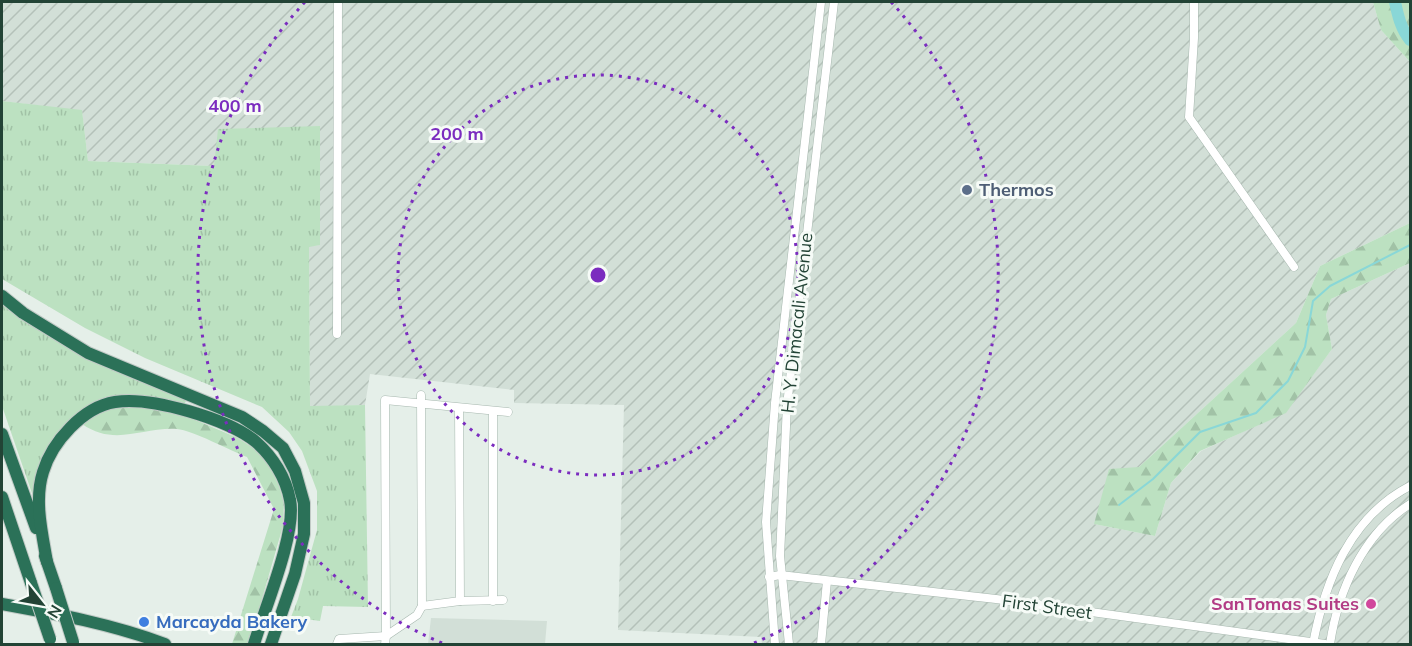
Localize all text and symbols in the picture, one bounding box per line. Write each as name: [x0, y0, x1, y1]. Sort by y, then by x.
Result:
text: 400 m: [208, 94, 262, 117]
text: 200 m: [430, 122, 484, 145]
place label: Thermos: [979, 178, 1054, 201]
marker: Thermos: [960, 183, 974, 197]
street label: H. Y. Dimacali Avenue: [776, 232, 817, 414]
centre of rings: [588, 265, 608, 285]
north arrow: [12, 574, 72, 634]
street label: First Street: [1001, 589, 1093, 624]
place label: SanTomas Suites: [1211, 592, 1359, 615]
marker: SanTomas Suites: [1364, 597, 1378, 611]
text: N: [43, 601, 67, 622]
place label: Marcayda Bakery: [156, 610, 307, 633]
marker: Marcayda Bakery: [137, 615, 151, 629]

